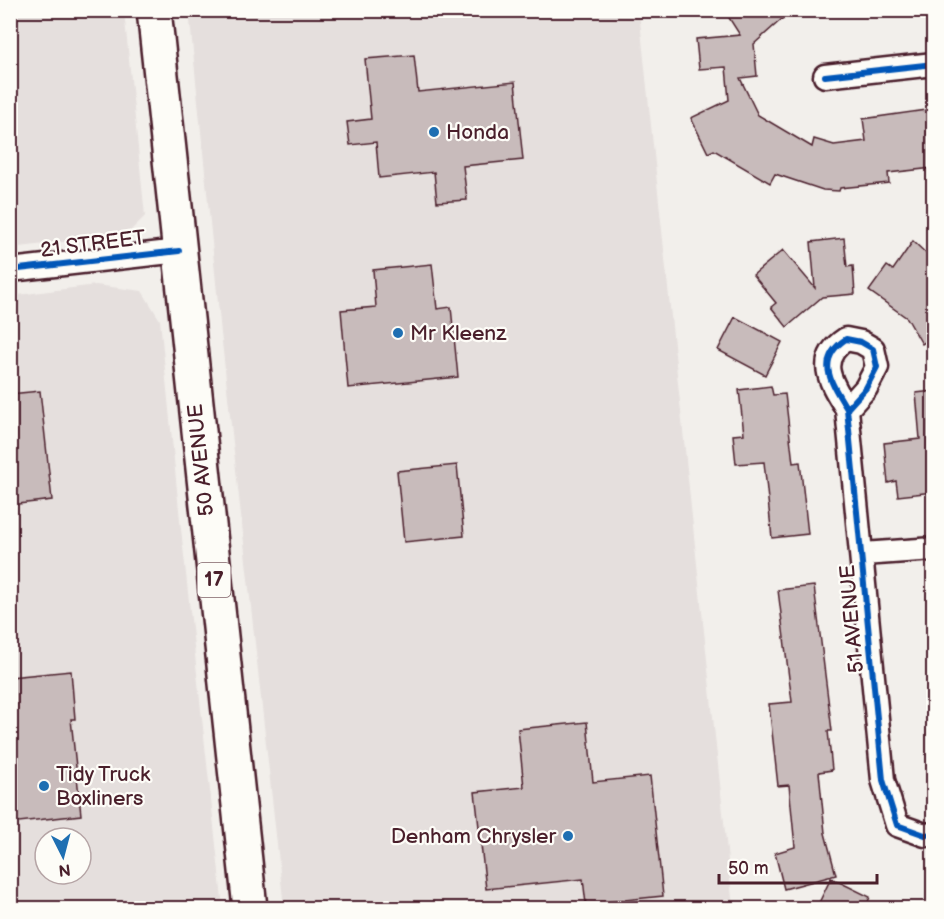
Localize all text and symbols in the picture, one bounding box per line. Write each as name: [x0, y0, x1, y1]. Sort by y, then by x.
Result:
place label: Honda: [446, 120, 509, 145]
marker: Honda: [427, 125, 441, 139]
street label: 21 STREET: [39, 225, 147, 263]
place label: Mr Kleenz: [410, 321, 507, 346]
marker: Mr Kleenz: [391, 326, 405, 340]
street label: 50 AVENUE: [183, 403, 219, 517]
road number: 17: [198, 563, 230, 597]
street label: 51 AVENUE: [835, 564, 869, 674]
place label: Tidy Truck Boxliners: [56, 762, 151, 811]
marker: Tidy Truck Boxliners: [37, 779, 51, 793]
place label: Denham Chrysler: [391, 824, 556, 849]
north arrow: [33, 826, 93, 886]
marker: Denham Chrysler: [561, 829, 575, 843]
scale bar: [719, 847, 876, 885]
text: 50 m: [728, 858, 769, 879]
text: N: [57, 859, 71, 880]

